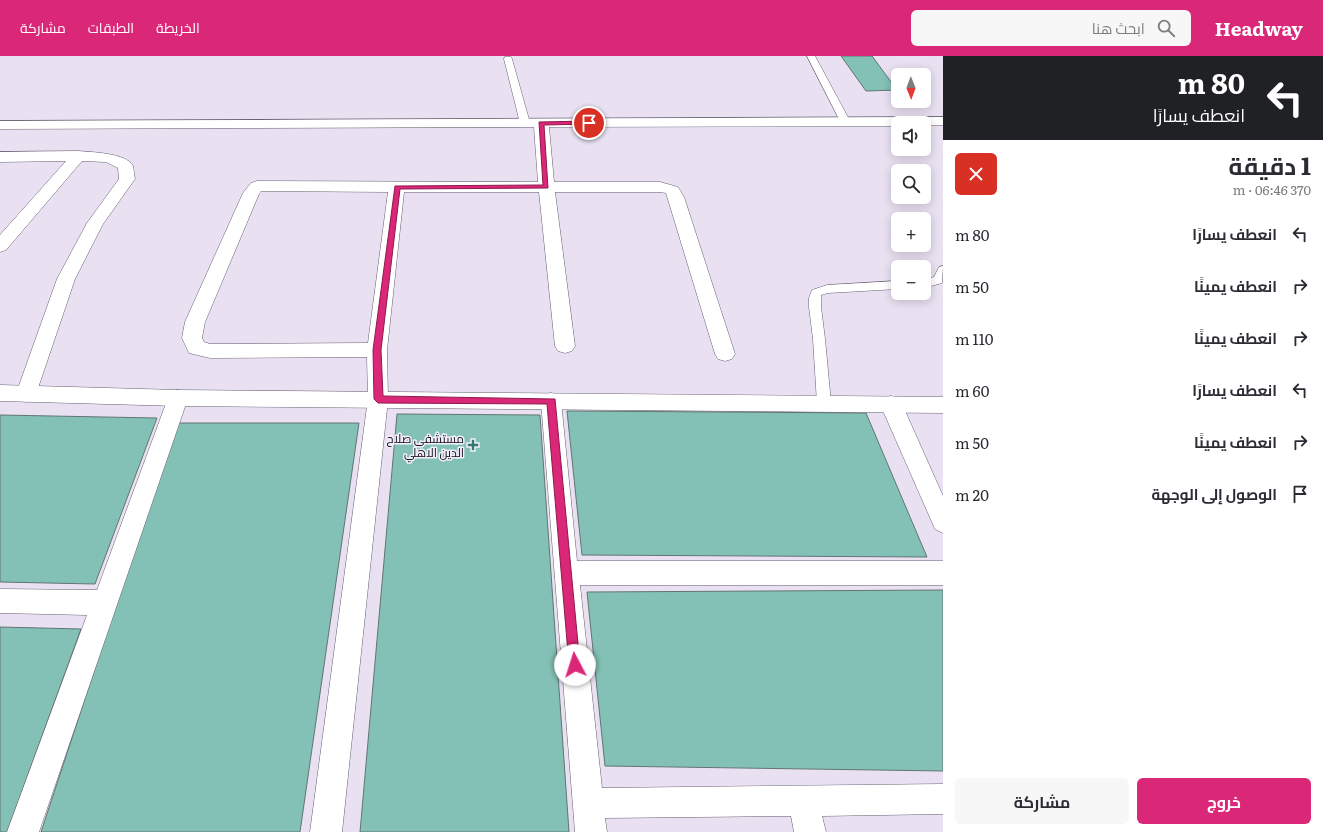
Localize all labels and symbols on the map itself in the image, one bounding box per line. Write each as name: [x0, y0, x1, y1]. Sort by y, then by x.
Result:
north arrow: [891, 68, 931, 108]
pin: [572, 106, 606, 140]
place label: مستشفى صلاح الدين الاهلي: [387, 429, 464, 463]
marker: مستشفى صلاح الدين الاهلي: [467, 439, 479, 451]
position arrow: [554, 644, 596, 686]

